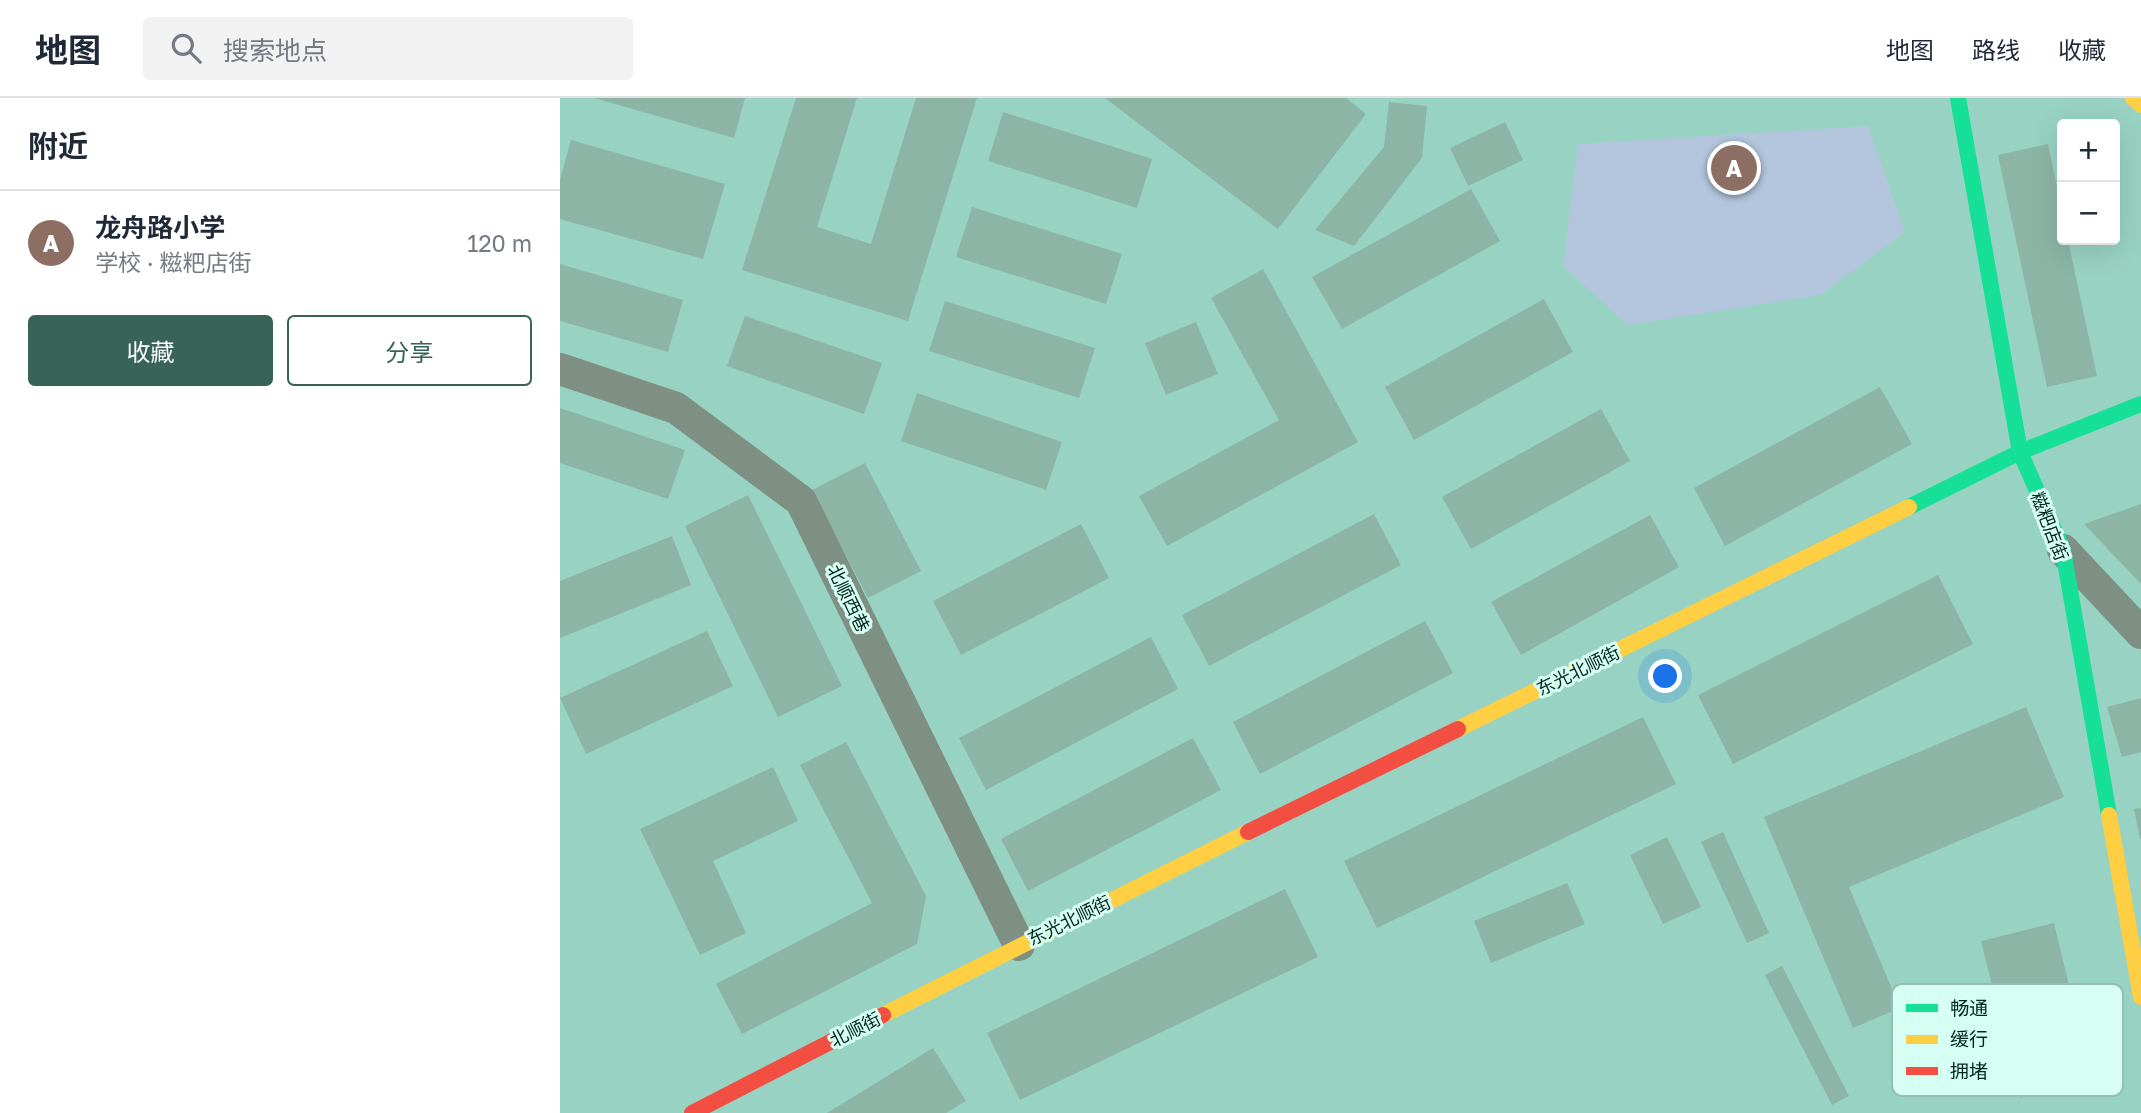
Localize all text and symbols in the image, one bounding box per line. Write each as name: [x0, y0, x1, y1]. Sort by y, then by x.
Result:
search box: [143, 17, 633, 80]
icon: search: [167, 29, 205, 67]
text: 地图: [35, 30, 101, 69]
text: 搜索地点: [223, 35, 327, 66]
text: 地图: [1886, 35, 1934, 64]
text: 路线: [1972, 35, 2020, 64]
text: 收藏: [2058, 35, 2106, 64]
map controls: [2057, 119, 2120, 245]
button: +: [2057, 119, 2120, 182]
text: 附近: [28, 128, 88, 164]
pin: A: [1711, 142, 1757, 194]
button: −: [2057, 182, 2120, 245]
text: 龙舟路小学: [95, 212, 225, 243]
text: A: [43, 229, 59, 257]
text: 120 m: [467, 229, 532, 257]
text: 学校 · 糍粑店街: [95, 248, 251, 276]
button: 收藏: [28, 315, 273, 386]
button: 分享: [287, 315, 532, 386]
street label: 糍粑店街: [2027, 488, 2073, 564]
street label: 北顺西巷: [823, 561, 875, 635]
street label: 东光北顺街: [1533, 640, 1623, 700]
your location: [1648, 659, 1682, 693]
street label: 东光北顺街: [1024, 890, 1114, 950]
legend: [1892, 984, 2123, 1096]
text: 畅通: [1950, 996, 1988, 1019]
street label: 北顺街: [826, 1007, 884, 1051]
text: 缓行: [1950, 1027, 1988, 1050]
text: 拥堵: [1950, 1059, 1988, 1082]

